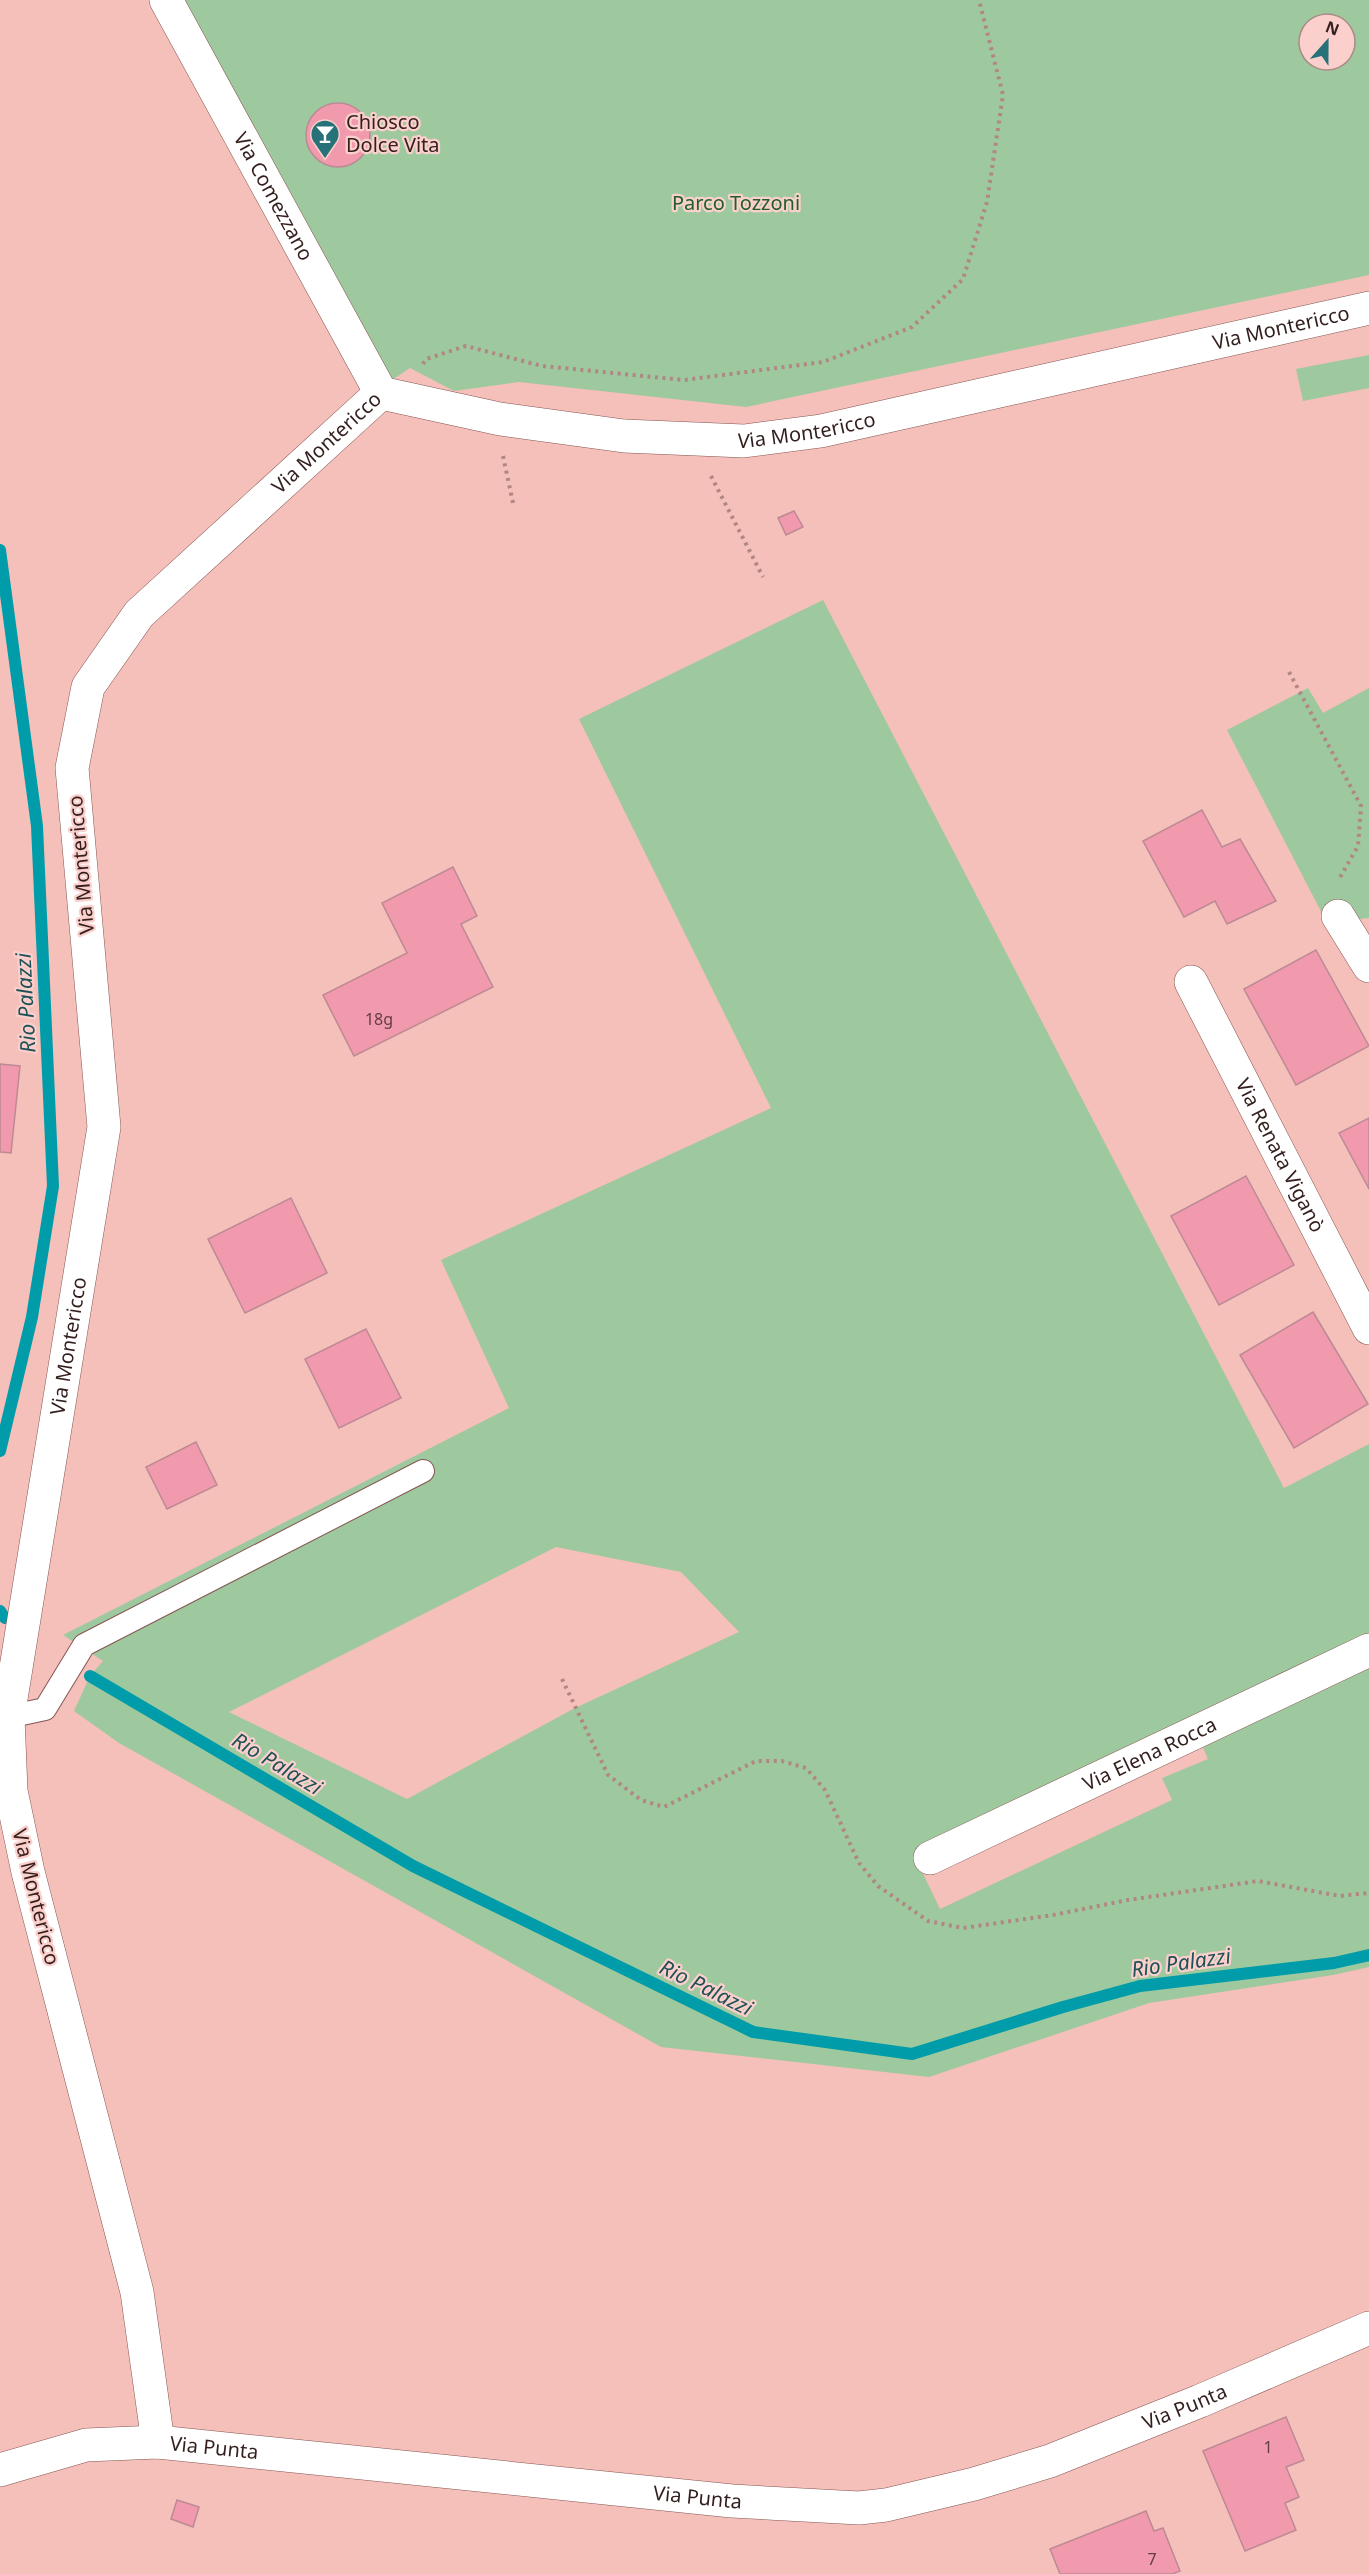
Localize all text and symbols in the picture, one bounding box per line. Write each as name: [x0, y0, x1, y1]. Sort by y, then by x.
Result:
north arrow: [1297, 12, 1357, 72]
text: N: [1322, 15, 1342, 41]
place label: Chiosco Dolce Vita: [346, 108, 440, 158]
bar icon: Chiosco Dolce Vita: [309, 118, 341, 160]
street label: Via Comezzano: [228, 127, 320, 265]
park label: Parco Tozzoni: [672, 189, 800, 216]
street label: Via Montericco: [1210, 299, 1352, 356]
street label: Via Montericco: [266, 385, 387, 499]
street label: Via Montericco: [737, 405, 878, 454]
street label: Via Montericco: [61, 794, 100, 936]
water label: Rio Palazzi: [8, 952, 42, 1054]
house number: 18g: [365, 1008, 393, 1030]
street label: Via Renata Viganò: [1230, 1073, 1331, 1237]
street label: Via Montericco: [43, 1275, 92, 1417]
street label: Via Elena Rocca: [1078, 1710, 1221, 1797]
water label: Rio Palazzi: [227, 1725, 328, 1801]
street label: Via Montericco: [7, 1826, 66, 1968]
water label: Rio Palazzi: [1129, 1941, 1233, 1983]
water label: Rio Palazzi: [655, 1953, 758, 2022]
street label: Via Punta: [1138, 2377, 1231, 2436]
street label: Via Punta: [169, 2429, 260, 2465]
house number: 1: [1263, 2436, 1273, 2458]
street label: Via Punta: [652, 2479, 743, 2515]
house number: 7: [1147, 2548, 1157, 2570]

